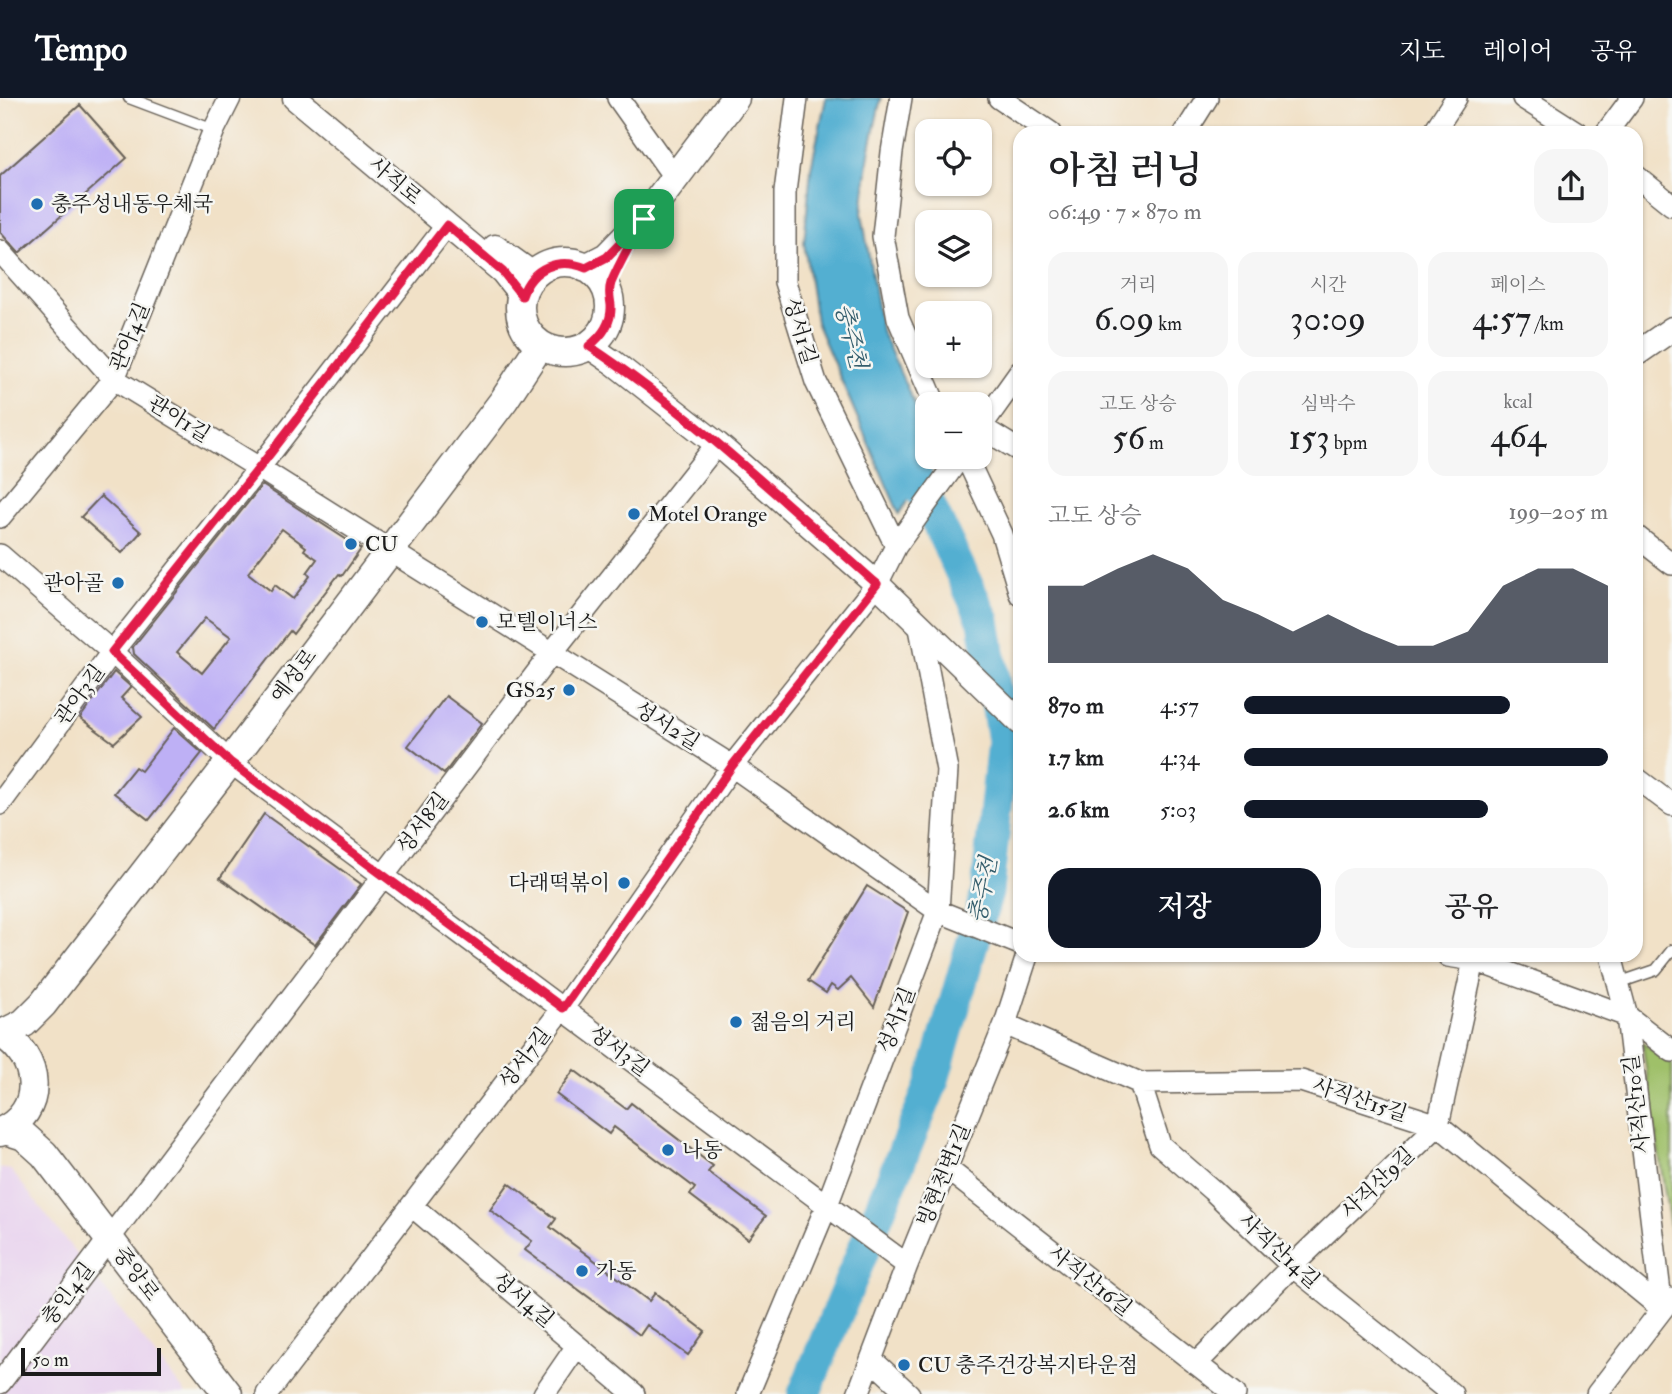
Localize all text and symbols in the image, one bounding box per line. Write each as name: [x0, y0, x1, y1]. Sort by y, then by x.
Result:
text: Tempo: [35, 29, 127, 70]
text: 지도: [1399, 36, 1445, 67]
text: 레이어: [1483, 36, 1553, 67]
text: 공유: [1591, 36, 1637, 67]
map controls: [915, 119, 992, 469]
button: locate: [915, 119, 992, 196]
text: 아침 러닝: [1048, 147, 1203, 195]
button: share: [1534, 149, 1608, 223]
street label: 사직로: [363, 151, 427, 211]
pin: [614, 189, 674, 249]
place label: 충주성내동우체국: [51, 191, 213, 218]
marker: 충주성내동우체국: [29, 196, 45, 212]
text: 06:49 · 7 × 870 m: [1048, 197, 1202, 226]
icon: arrive: [625, 200, 663, 238]
button: layers: [915, 210, 992, 287]
text: 거리: [1120, 273, 1156, 297]
text: 시간: [1310, 273, 1346, 297]
text: 페이스: [1490, 273, 1546, 297]
street label: 성서1길: [777, 294, 823, 368]
text: 6.09: [1094, 297, 1154, 341]
text: 30:09: [1290, 297, 1366, 341]
text: 4:57: [1472, 297, 1531, 341]
street label: 관아4길: [104, 298, 156, 376]
water label: 충주천: [829, 300, 874, 374]
button: +: [915, 301, 992, 378]
text: km: [1154, 312, 1182, 336]
text: /km: [1531, 312, 1564, 336]
street label: 관아1길: [143, 389, 215, 449]
text: kcal: [1503, 390, 1533, 414]
button: −: [915, 392, 992, 469]
text: 고도 상승: [1099, 392, 1177, 416]
text: 심박수: [1300, 392, 1356, 416]
text: 464: [1490, 414, 1546, 458]
text: 56: [1112, 416, 1145, 460]
text: 153: [1289, 416, 1330, 460]
text: m: [1145, 431, 1164, 455]
text: bpm: [1330, 431, 1367, 455]
text: 199–205 m: [1508, 497, 1608, 526]
place label: Motel Orange: [648, 501, 767, 528]
text: 고도 상승: [1048, 501, 1142, 530]
marker: Motel Orange: [626, 506, 642, 522]
place label: CU: [365, 531, 398, 558]
marker: CU: [343, 536, 359, 552]
place label: 관아골: [43, 570, 104, 597]
marker: 관아골: [110, 575, 126, 591]
place label: 모텔이너스: [496, 609, 597, 636]
marker: 모텔이너스: [474, 614, 490, 630]
street label: 예성로: [265, 644, 323, 708]
street label: 관아3길: [49, 659, 111, 731]
place label: GS25: [506, 677, 556, 704]
marker: GS25: [561, 682, 577, 698]
text: 870 m: [1048, 691, 1104, 720]
text: 4:57: [1160, 691, 1199, 720]
street label: 성서2길: [630, 696, 704, 756]
text: 1.7 km: [1048, 743, 1104, 772]
text: 4:34: [1160, 743, 1199, 772]
street label: 성서8길: [391, 787, 455, 859]
text: 2.6 km: [1048, 795, 1109, 824]
text: 5:03: [1160, 795, 1196, 824]
water label: 충주천: [962, 853, 1004, 925]
button: 저장: [1048, 868, 1321, 948]
button: 공유: [1335, 868, 1608, 948]
place label: 다래떡볶이: [509, 870, 610, 897]
marker: 다래떡볶이: [616, 875, 632, 891]
street label: 성서1길: [872, 983, 922, 1057]
place label: 젊음의 거리: [750, 1009, 856, 1036]
marker: 젊음의 거리: [728, 1014, 744, 1030]
street label: 성서3길: [583, 1019, 655, 1083]
street label: 성서7길: [493, 1022, 557, 1094]
street label: 사직산10길: [1618, 1053, 1656, 1155]
street label: 사직산15길: [1309, 1072, 1411, 1128]
street label: 빙현천변1길: [911, 1119, 977, 1231]
place label: 나동: [682, 1137, 723, 1164]
street label: 사직산9길: [1336, 1141, 1420, 1225]
marker: 나동: [660, 1142, 676, 1158]
street label: 사직산14길: [1233, 1208, 1325, 1294]
street label: 사직산16길: [1043, 1240, 1137, 1322]
street label: 중앙로: [107, 1242, 165, 1306]
street label: 충인4길: [35, 1257, 101, 1331]
place label: 가동: [596, 1258, 637, 1285]
marker: 가동: [574, 1263, 590, 1279]
street label: 성서4길: [487, 1266, 559, 1334]
scale bar: [21, 1345, 161, 1377]
text: 50 m: [32, 1348, 69, 1372]
place label: CU 충주건강복지타운점: [918, 1352, 1138, 1379]
marker: CU 충주건강복지타운점: [896, 1357, 912, 1373]

